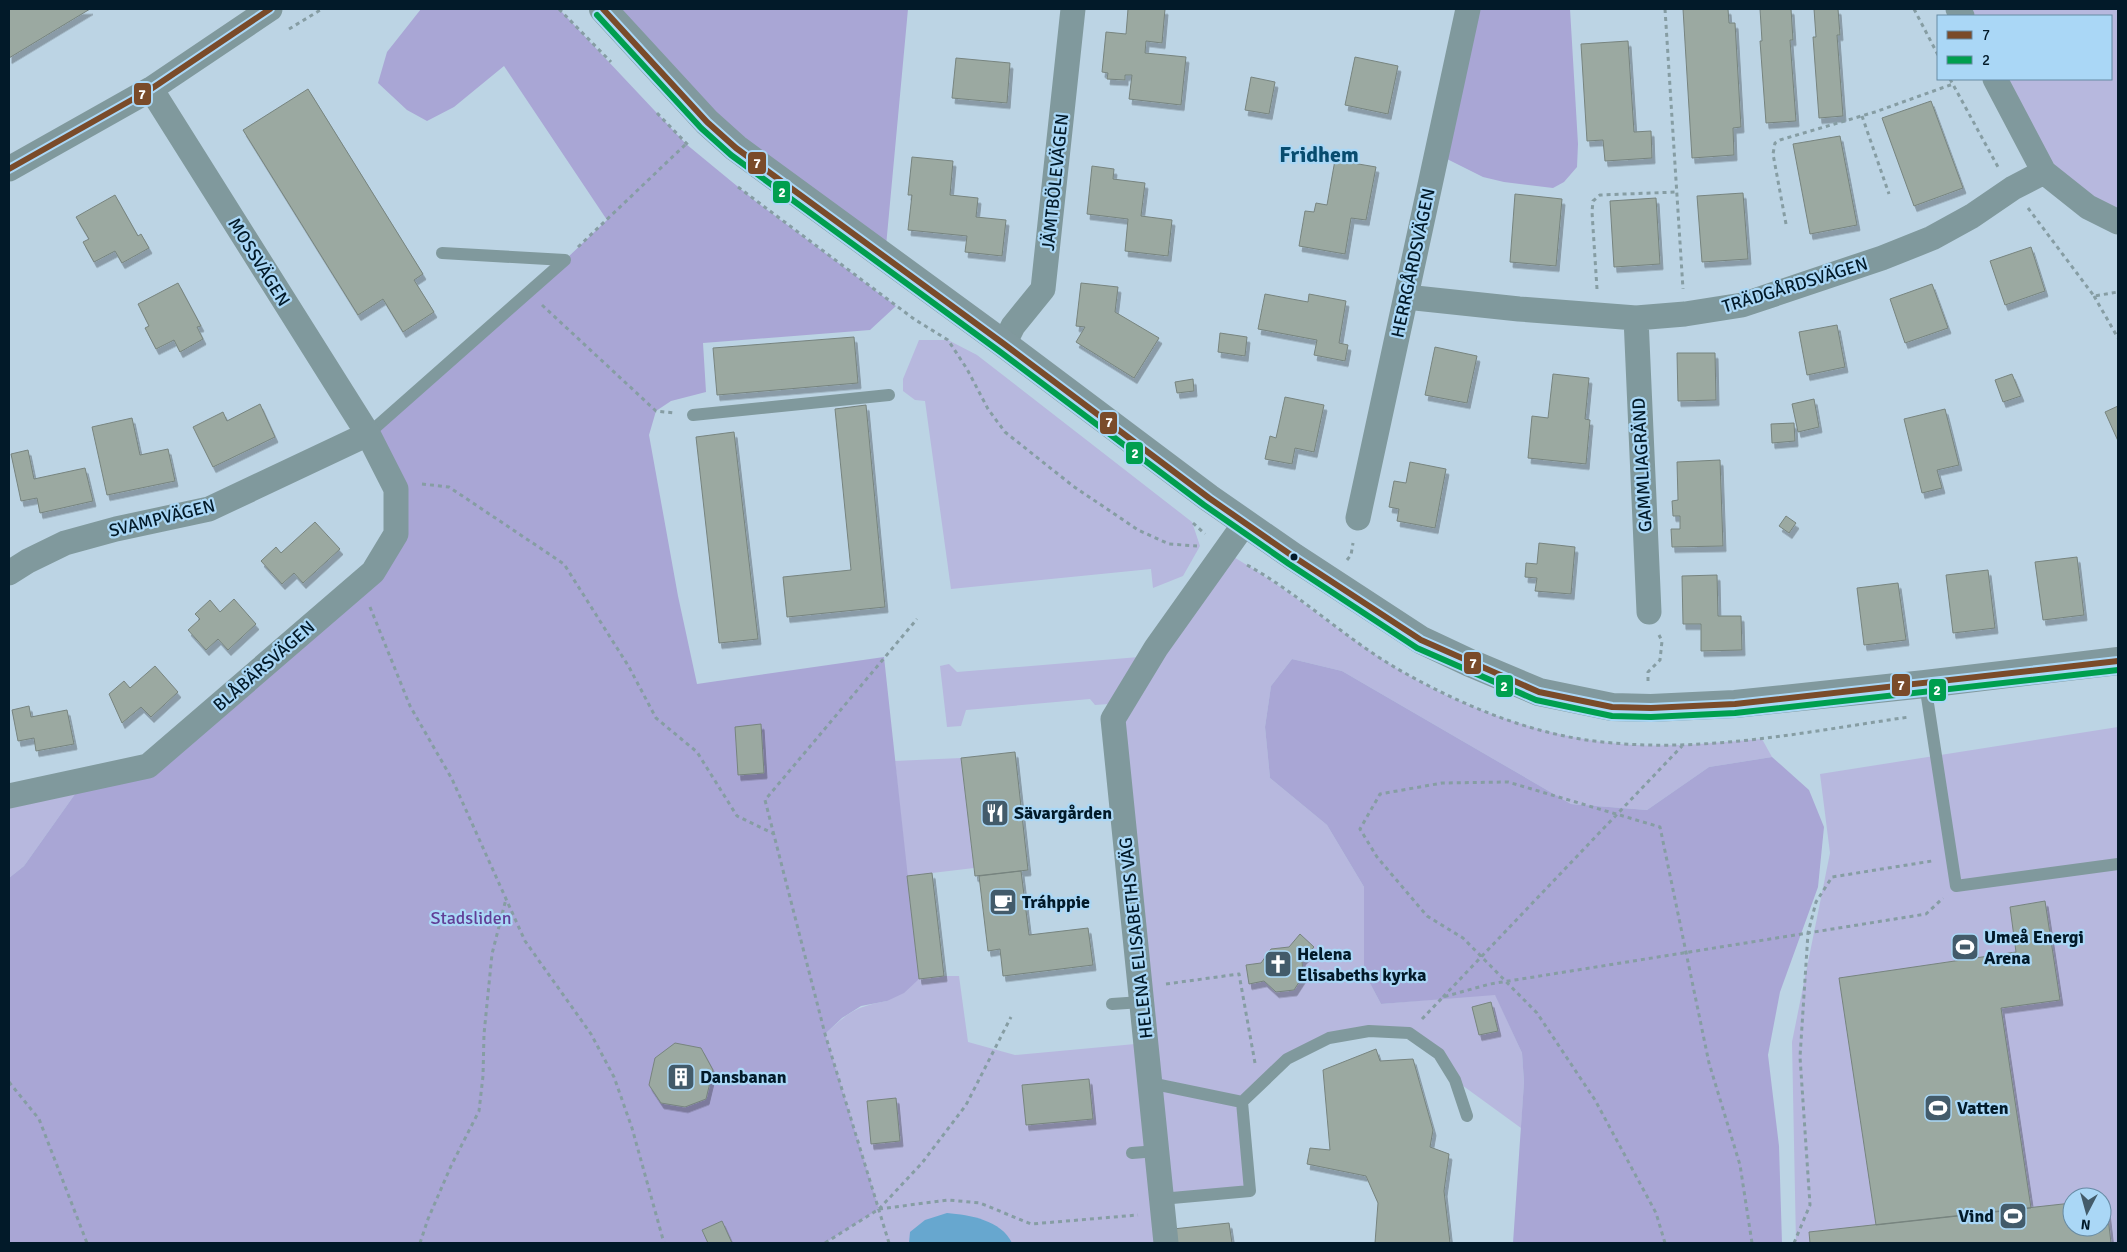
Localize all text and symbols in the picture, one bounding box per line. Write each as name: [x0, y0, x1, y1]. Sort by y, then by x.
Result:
legend: [1937, 15, 2112, 80]
text: 7: [1982, 26, 1990, 44]
text: 2: [1982, 51, 1990, 69]
line badge: 7: [133, 82, 152, 106]
text: 7: [138, 86, 146, 103]
street label: JÄMTBÖLEVÄGEN: [1037, 112, 1073, 252]
district label: Fridhem: [1279, 141, 1359, 168]
line badge: 7: [747, 151, 767, 175]
text: 7: [753, 155, 761, 172]
line badge: 2: [772, 180, 791, 204]
text: 2: [778, 184, 786, 201]
street label: HERRGÅRDSVÄGEN: [1386, 186, 1440, 340]
street label: MOSSVÄGEN: [223, 214, 295, 310]
street label: TRÄDGÅRDSVÄGEN: [1720, 252, 1870, 318]
street label: GAMMLIAGRÄND: [1628, 397, 1656, 533]
line badge: 7: [1099, 411, 1118, 435]
text: 7: [1105, 414, 1113, 431]
line badge: 2: [1125, 441, 1144, 465]
text: 2: [1131, 445, 1139, 462]
street label: SVAMPVÄGEN: [107, 494, 217, 542]
unlabelled marker: [1289, 552, 1299, 562]
street label: BLÅBÄRSVÄGEN: [209, 616, 319, 716]
line badge: 7: [1463, 651, 1482, 675]
text: 7: [1469, 655, 1477, 672]
line badge: 7: [1891, 673, 1911, 697]
line badge: 2: [1495, 674, 1514, 698]
text: 7: [1897, 677, 1905, 694]
text: 2: [1500, 678, 1508, 695]
line badge: 2: [1928, 678, 1947, 702]
text: 2: [1933, 682, 1941, 699]
restaurant icon: Sävargården: [980, 798, 1010, 828]
place label: Sävargården: [1014, 802, 1112, 824]
street label: HELENA ELISABETHS VÄG: [1114, 836, 1158, 1040]
cafe icon: Tráhppie: [988, 887, 1018, 917]
place label: Tráhppie: [1022, 891, 1090, 913]
park label: Stadsliden: [430, 907, 512, 929]
place label: Umeå Energi Arena: [1984, 926, 2084, 969]
sports icon: Umeå Energi Arena: [1950, 932, 1980, 962]
place label: Helena Elisabeths kyrka: [1297, 943, 1426, 986]
church icon: Helena Elisabeths kyrka: [1263, 949, 1293, 979]
building icon: Dansbanan: [666, 1062, 696, 1092]
place label: Dansbanan: [700, 1066, 787, 1088]
sports icon: Vatten: [1923, 1093, 1953, 1123]
place label: Vatten: [1957, 1097, 2009, 1119]
north arrow: [2062, 1187, 2112, 1237]
sports icon: Vind: [1998, 1201, 2028, 1231]
place label: Vind: [1958, 1205, 1994, 1227]
text: N: [2080, 1215, 2091, 1233]

